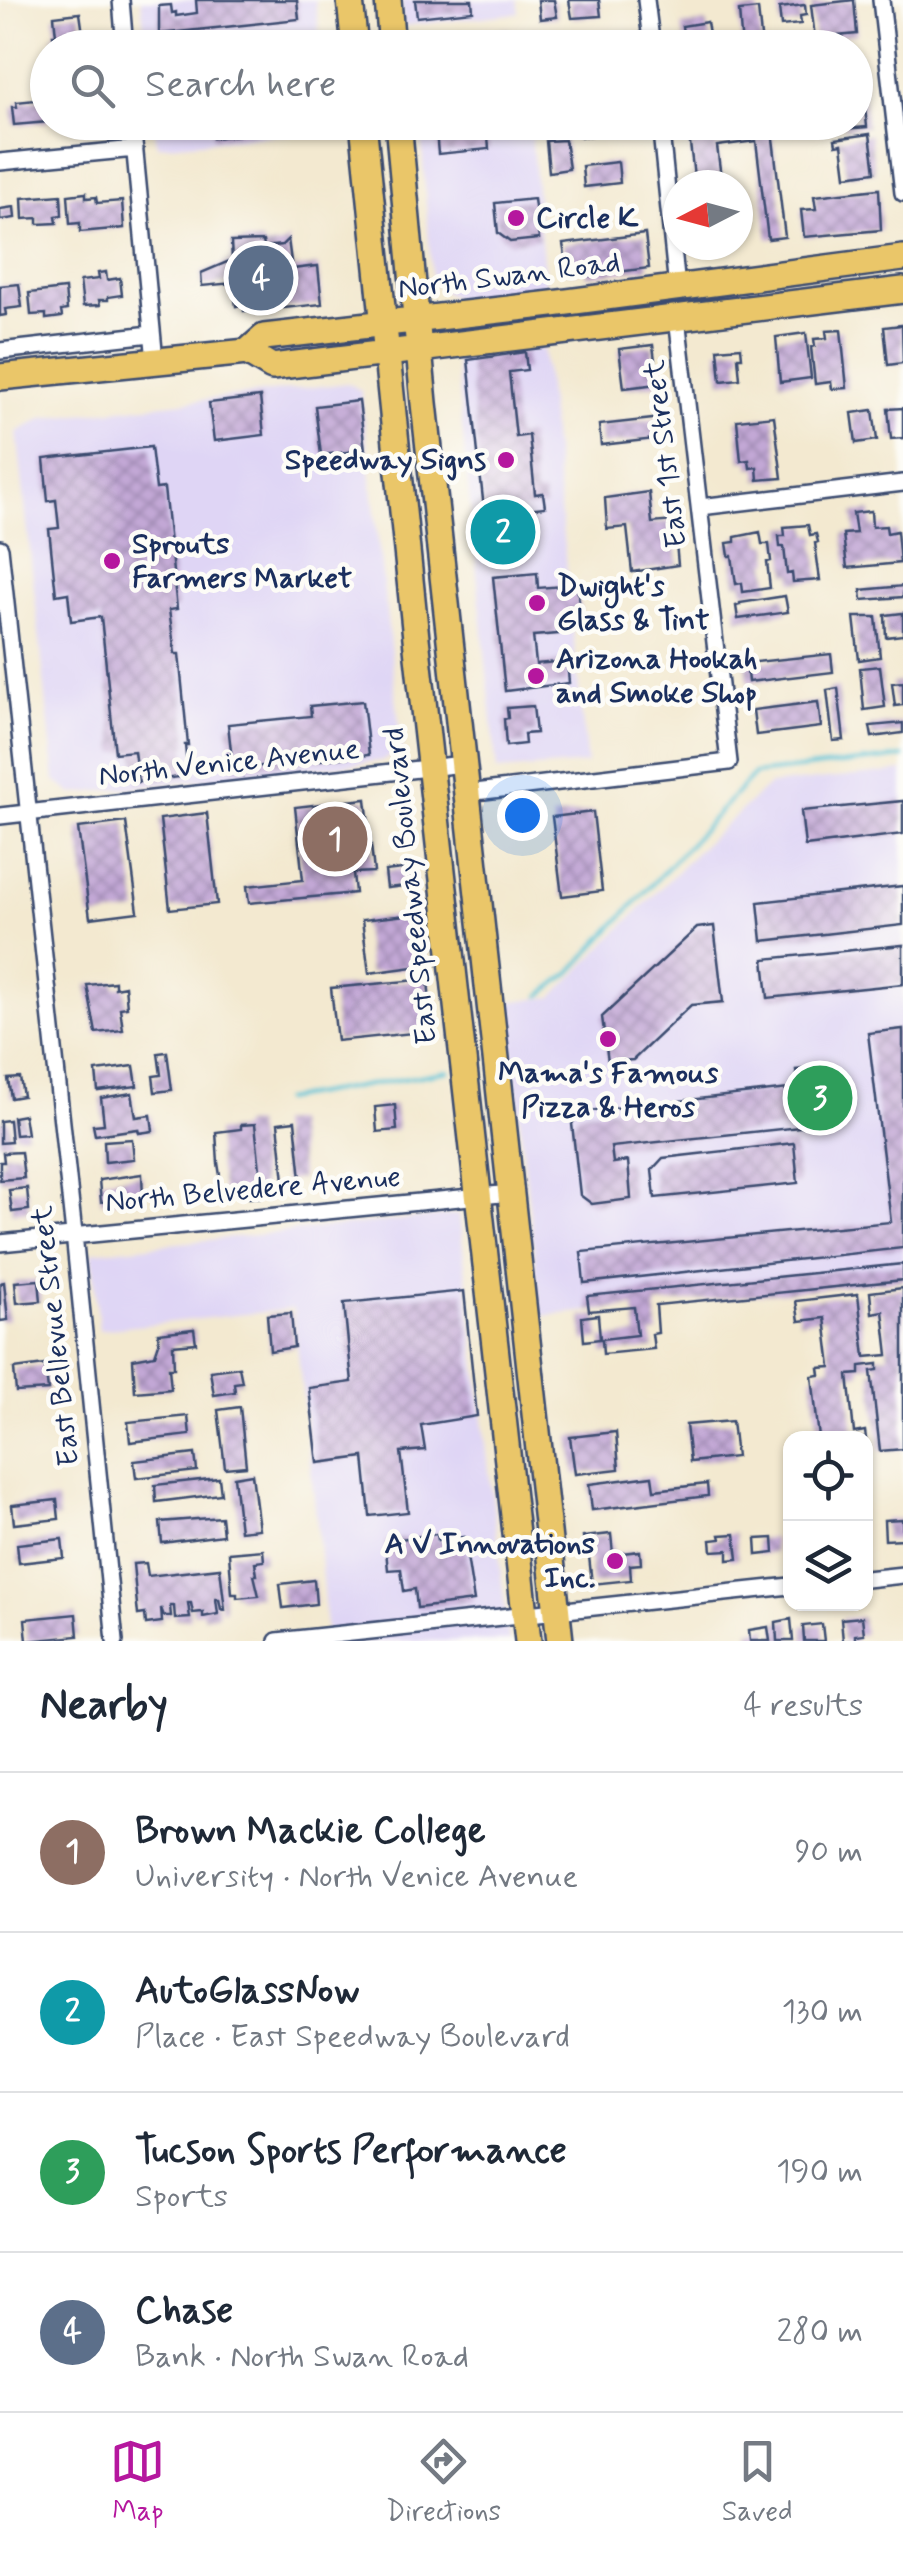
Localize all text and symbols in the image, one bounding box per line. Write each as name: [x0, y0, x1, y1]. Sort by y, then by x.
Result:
search box: [30, 30, 873, 140]
icon: search: [65, 58, 120, 113]
text: Search here: [145, 61, 336, 110]
north arrow: [663, 170, 753, 260]
place label: Circle K: [536, 199, 639, 238]
marker: Circle K: [505, 207, 527, 229]
pin: 4: [228, 240, 294, 316]
street label: North Swan Road: [396, 243, 622, 309]
street label: East 1st Street: [635, 357, 697, 550]
place label: Speedway Signs: [285, 441, 486, 481]
marker: Speedway Signs: [495, 449, 517, 471]
pin: 2: [470, 494, 536, 570]
place label: Sprouts Farmers Market: [132, 525, 352, 598]
marker: Sprouts Farmers Market: [101, 550, 123, 572]
place label: Dwight's Glass & Tint: [557, 567, 709, 640]
marker: Dwight's Glass & Tint: [526, 592, 548, 614]
place label: Arizona Hookah and Smoke Shop: [556, 640, 758, 713]
marker: Arizona Hookah and Smoke Shop: [525, 665, 547, 687]
street label: East Speedway Boulevard: [375, 725, 447, 1047]
street label: North Venice Avenue: [97, 730, 361, 796]
your location: [497, 790, 548, 841]
pin: 1: [302, 802, 368, 876]
marker: Mama's Famous Pizza & Heros: [597, 1028, 619, 1050]
place label: Mama's Famous Pizza & Heros: [498, 1054, 719, 1127]
pin: 3: [788, 1060, 852, 1136]
street label: North Belvedere Avenue: [104, 1158, 402, 1222]
street label: East Bellevue Street: [23, 1203, 89, 1468]
map controls: [783, 1431, 873, 1611]
button: locate: [783, 1431, 873, 1521]
button: layers: [783, 1521, 873, 1611]
place label: A V Innovations Inc.: [385, 1525, 596, 1598]
marker: A V Innovations Inc.: [604, 1550, 626, 1572]
text: Nearby: [40, 1679, 168, 1734]
text: 4 results: [743, 1685, 863, 1727]
text: Brown Mackie College: [135, 1807, 486, 1856]
text: 1: [65, 1831, 80, 1873]
text: 90 m: [795, 1831, 863, 1873]
text: University · North Venice Avenue: [135, 1856, 578, 1898]
text: AutoGlassNow: [135, 1967, 360, 2016]
text: 2: [65, 1991, 80, 2033]
text: 130 m: [782, 1991, 863, 2033]
text: Place · East Speedway Boulevard: [135, 2016, 570, 2058]
text: Tucson Sports Performance: [135, 2127, 567, 2176]
text: 3: [65, 2151, 80, 2193]
text: 190 m: [776, 2151, 863, 2193]
text: Sports: [135, 2176, 228, 2218]
text: Chase: [135, 2287, 234, 2336]
text: 4: [63, 2311, 82, 2353]
text: 280 m: [776, 2311, 863, 2353]
text: Bank · North Swan Road: [135, 2336, 469, 2378]
tab: Map: [110, 2434, 165, 2531]
tab: Directions: [386, 2434, 501, 2531]
tab: Saved: [722, 2434, 793, 2531]

